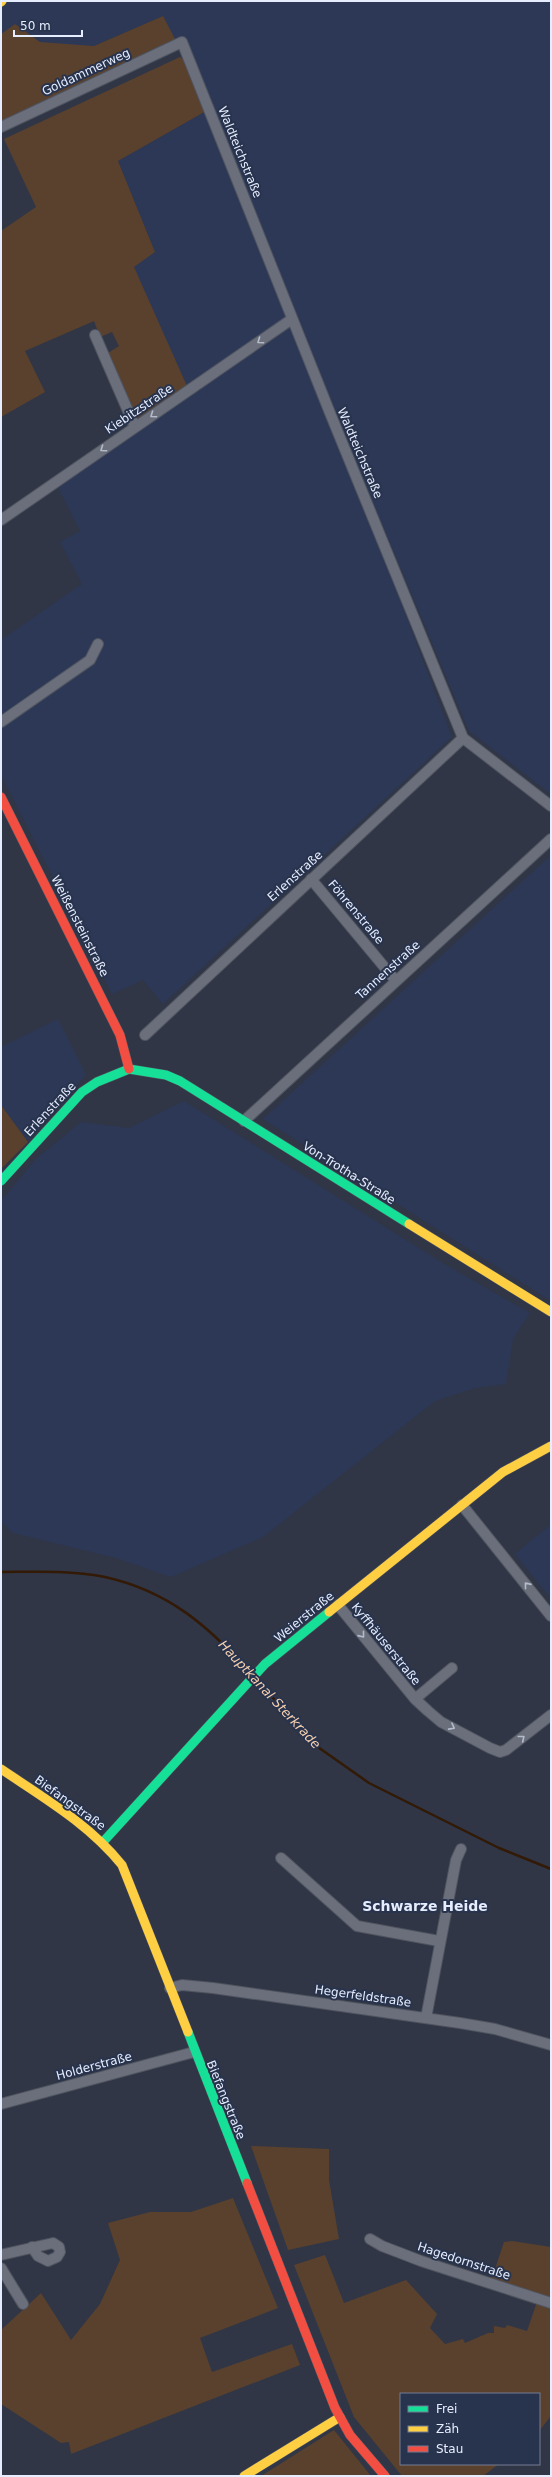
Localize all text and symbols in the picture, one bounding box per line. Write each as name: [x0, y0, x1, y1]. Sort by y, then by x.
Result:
scale bar: [14, 12, 82, 38]
text: 50 m: [20, 19, 51, 33]
street label: Goldammerweg: [40, 45, 132, 99]
street label: Waldteichstraße: [215, 104, 265, 200]
one-way arrow: [257, 336, 264, 343]
street label: Kiebitzstraße: [102, 381, 176, 437]
street label: Waldteichstraße: [335, 406, 385, 500]
one-way arrow: [150, 410, 157, 418]
one-way arrow: [100, 444, 107, 452]
street label: Erlenstraße: [265, 848, 325, 904]
street label: Weißensteinstraße: [48, 873, 112, 979]
street label: Föhrenstraße: [325, 877, 387, 947]
street label: Tannenstraße: [352, 938, 423, 1003]
street label: Erlenstraße: [21, 1079, 79, 1139]
street label: Von-Trotha-Straße: [300, 1139, 398, 1207]
one-way arrow: [524, 1583, 531, 1590]
street label: Weierstraße: [271, 1589, 337, 1645]
street label: Kyffhäuserstraße: [349, 1600, 423, 1688]
one-way arrow: [358, 1630, 365, 1638]
water label: Hauptkanal Sterkrade: [216, 1637, 324, 1752]
one-way arrow: [448, 1723, 455, 1730]
one-way arrow: [518, 1736, 525, 1743]
street label: Biefangstraße: [32, 1773, 108, 1833]
district label: Schwarze Heide: [362, 1898, 488, 1914]
street label: Hegerfeldstraße: [314, 1982, 412, 2010]
street label: Holderstraße: [55, 2049, 133, 2083]
street label: Biefangstraße: [204, 2058, 248, 2142]
street label: Hagedornstraße: [416, 2239, 512, 2283]
legend: [400, 2393, 540, 2465]
text: Frei: [436, 2402, 457, 2416]
text: Zäh: [436, 2422, 459, 2436]
text: Stau: [436, 2442, 463, 2456]

